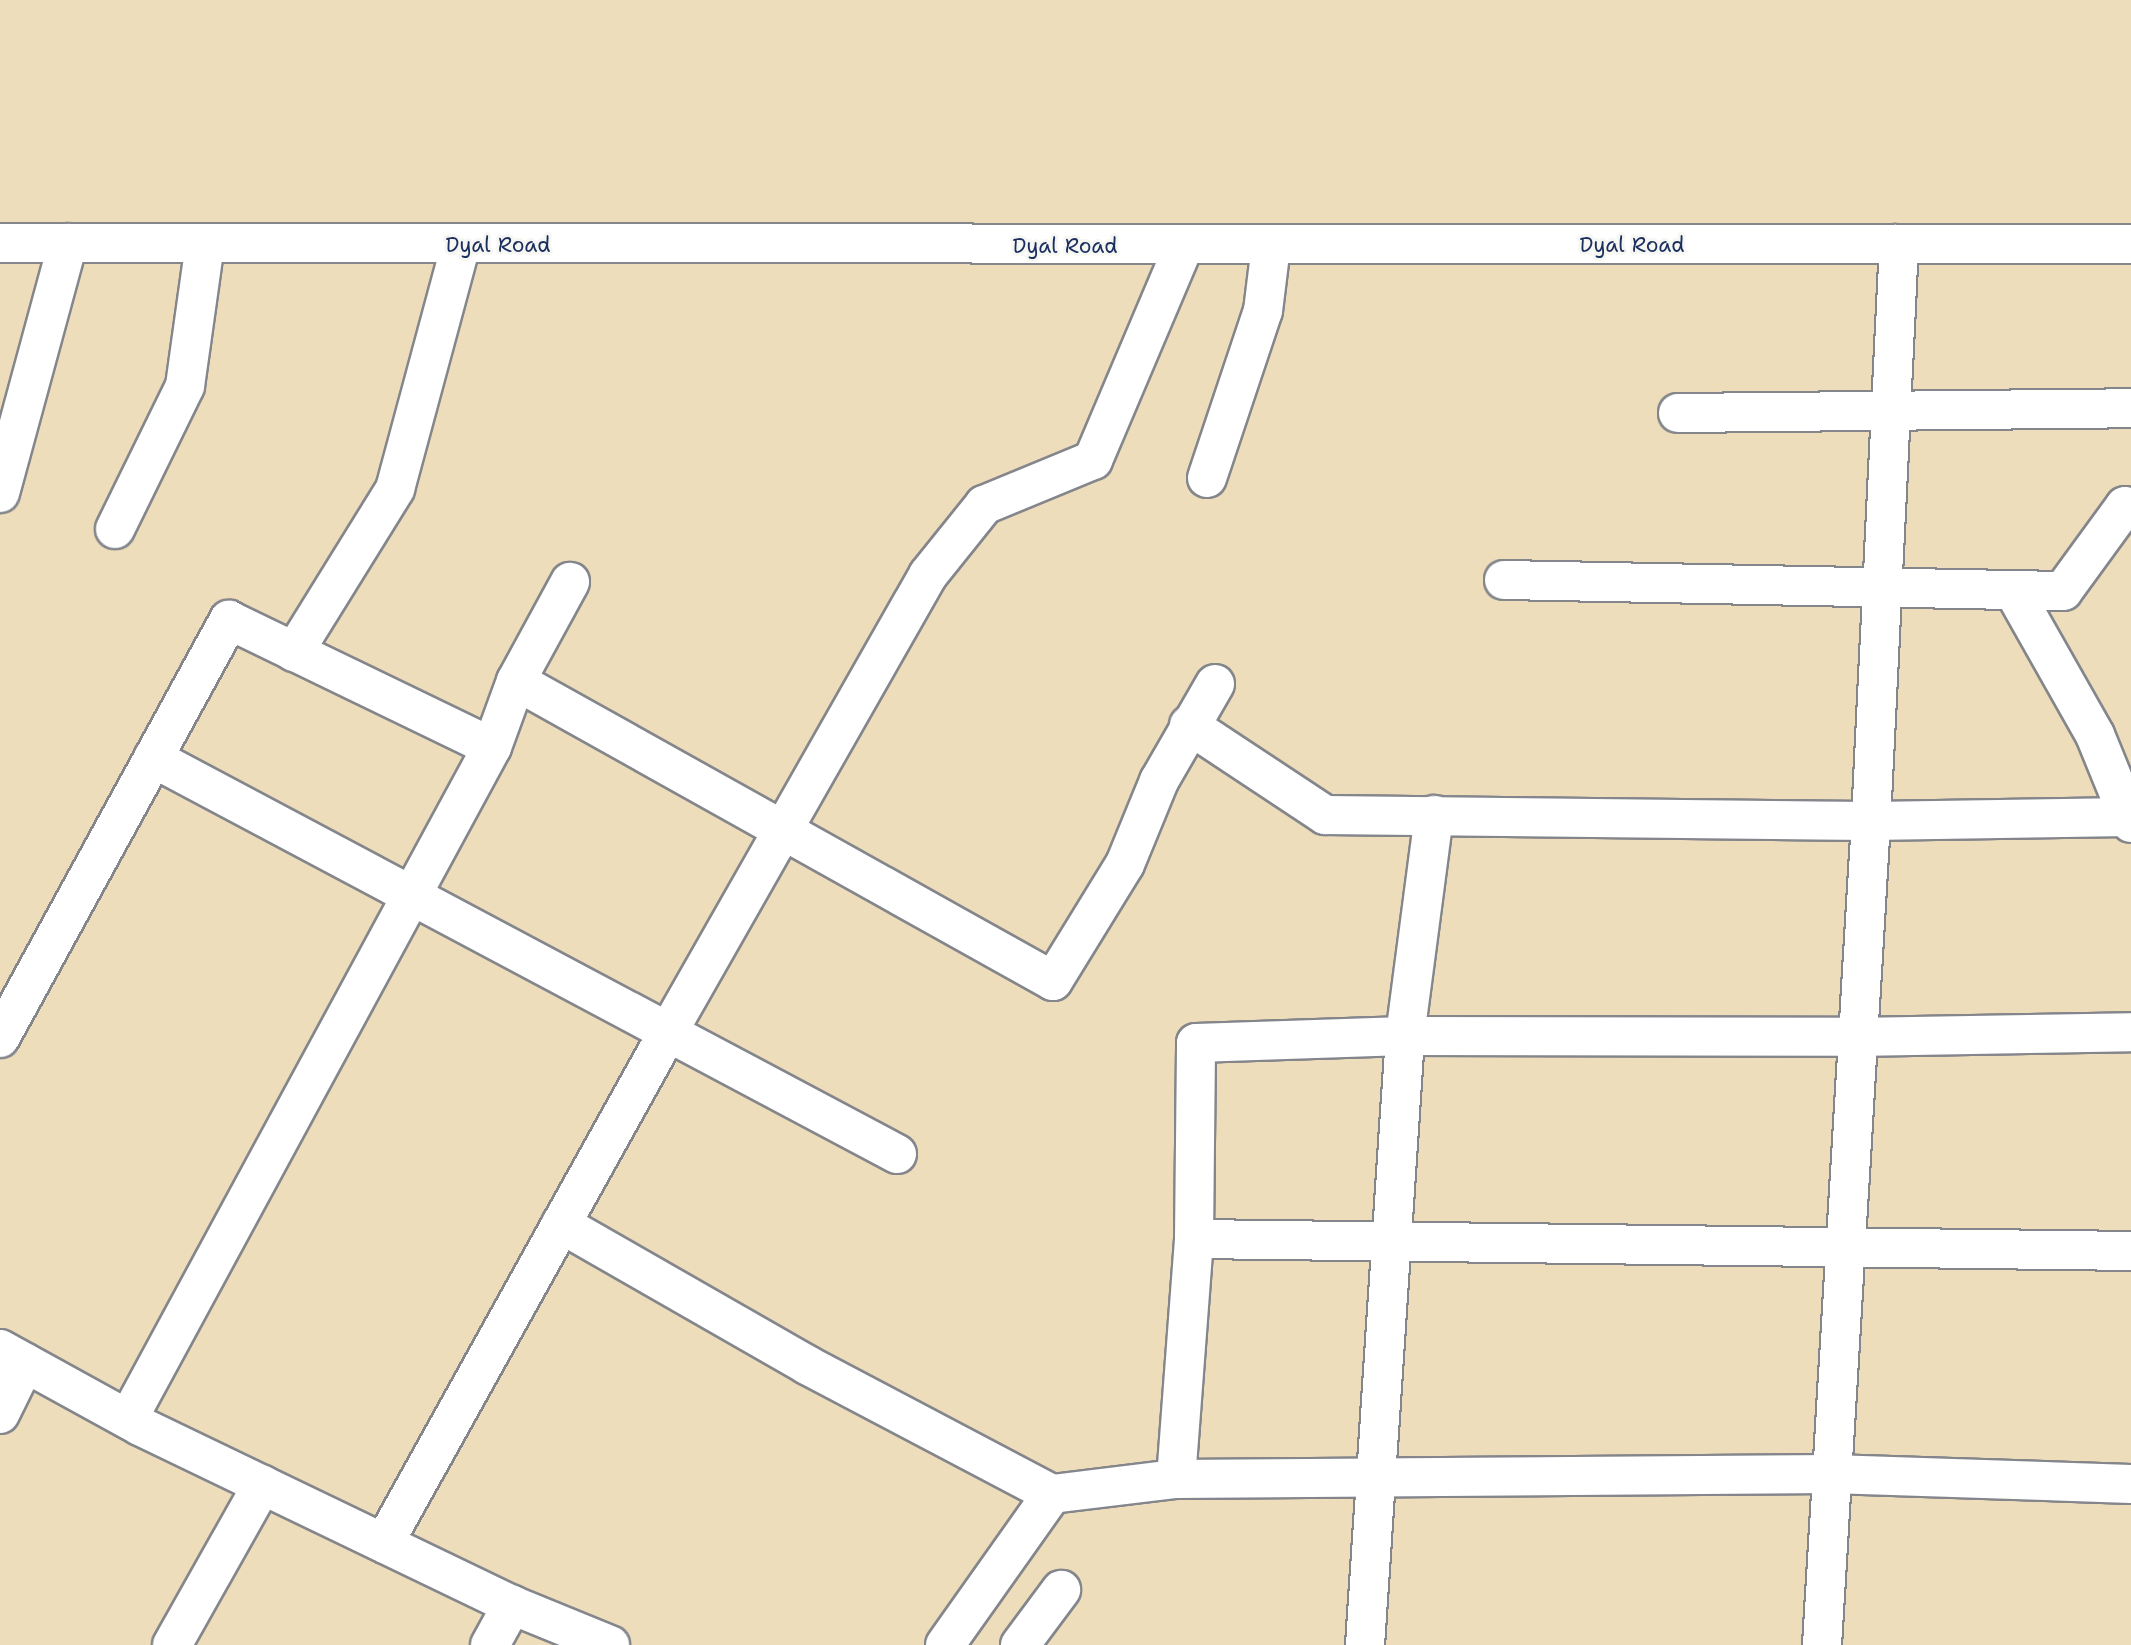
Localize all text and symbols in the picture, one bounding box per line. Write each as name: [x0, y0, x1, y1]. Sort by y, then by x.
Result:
street label: Dyal Road: [445, 232, 551, 258]
street label: Dyal Road: [1579, 232, 1685, 258]
street label: Dyal Road: [1012, 233, 1118, 259]

